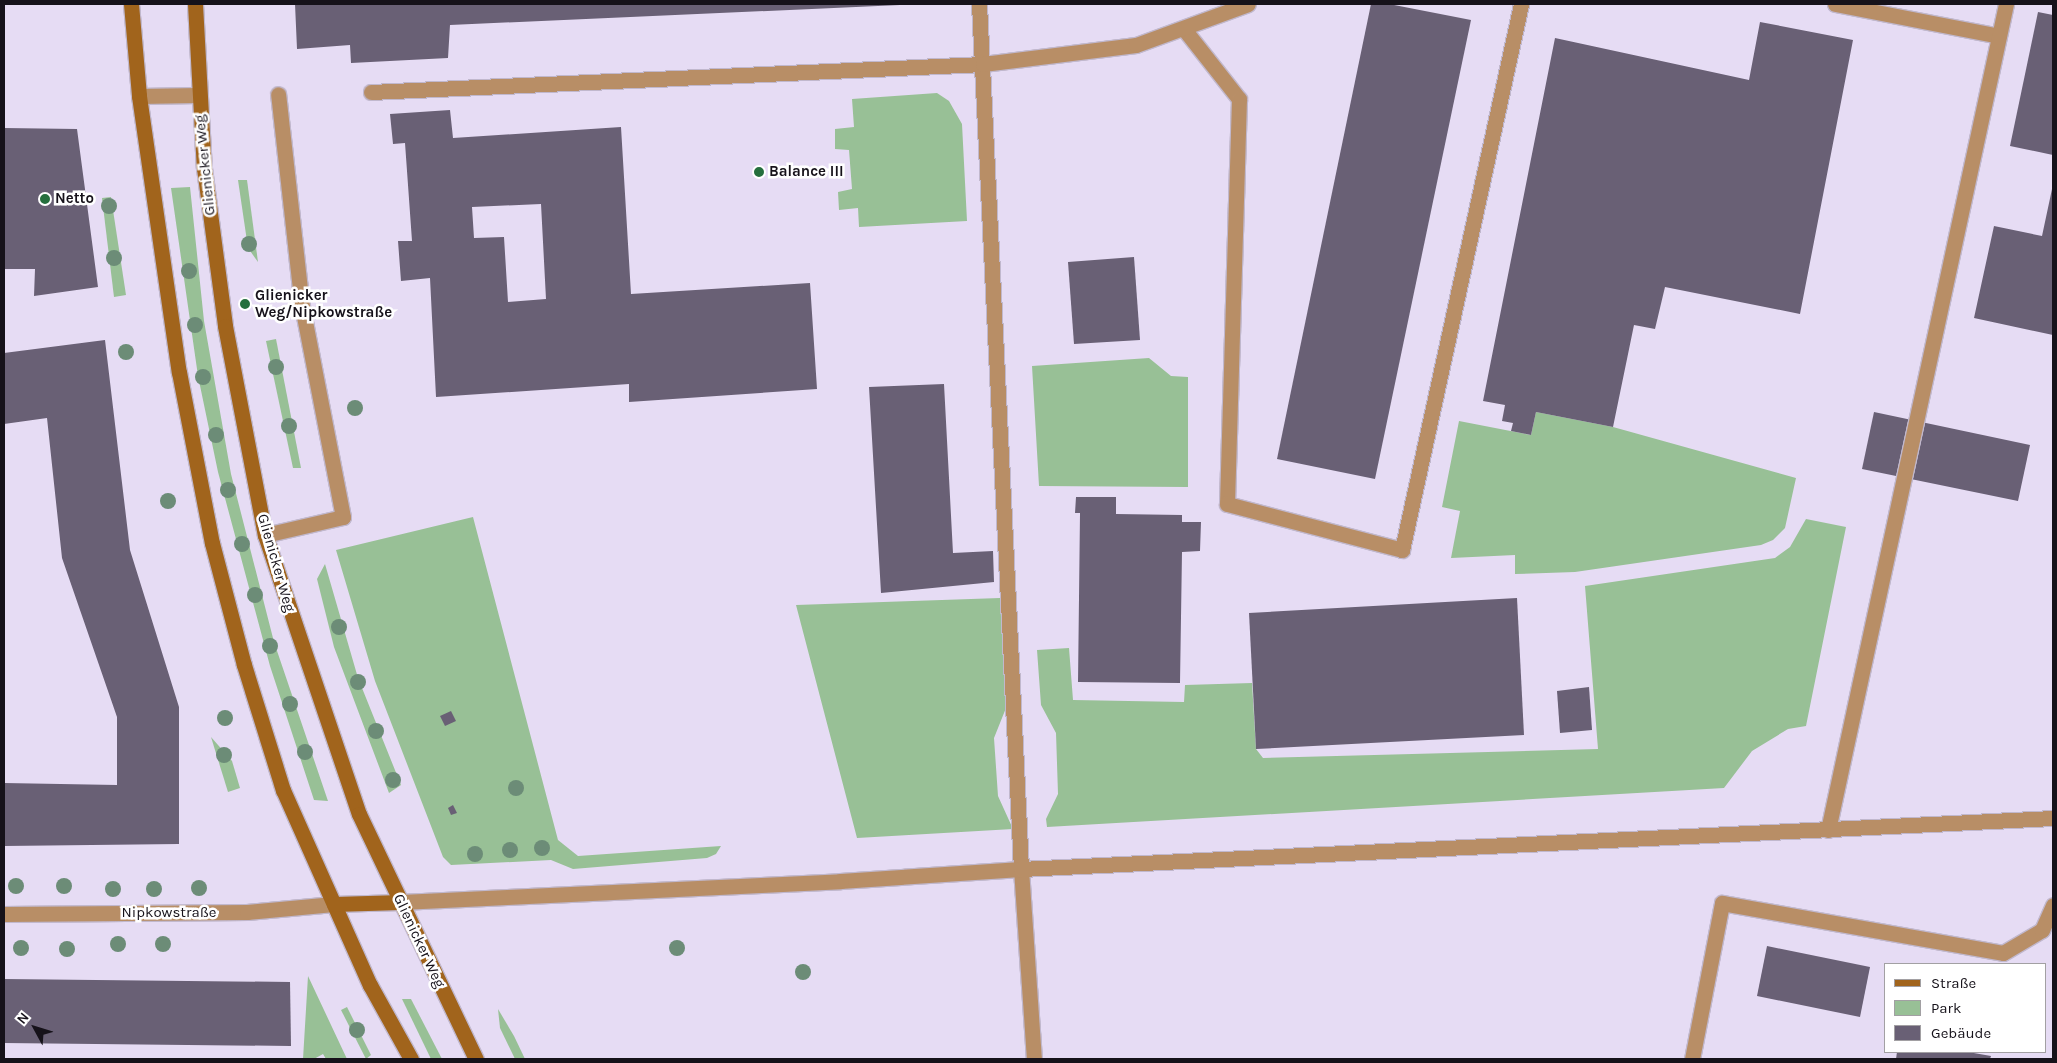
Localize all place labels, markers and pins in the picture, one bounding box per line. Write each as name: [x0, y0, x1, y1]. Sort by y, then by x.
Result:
place label: Balance III: [769, 163, 844, 181]
marker: Balance III: [753, 166, 765, 178]
place label: Netto: [55, 190, 94, 208]
marker: Netto: [39, 193, 51, 205]
place label: Glienicker Weg/Nipkowstraße: [255, 286, 392, 321]
marker: Glienicker Weg/Nipkowstraße: [239, 298, 251, 310]

